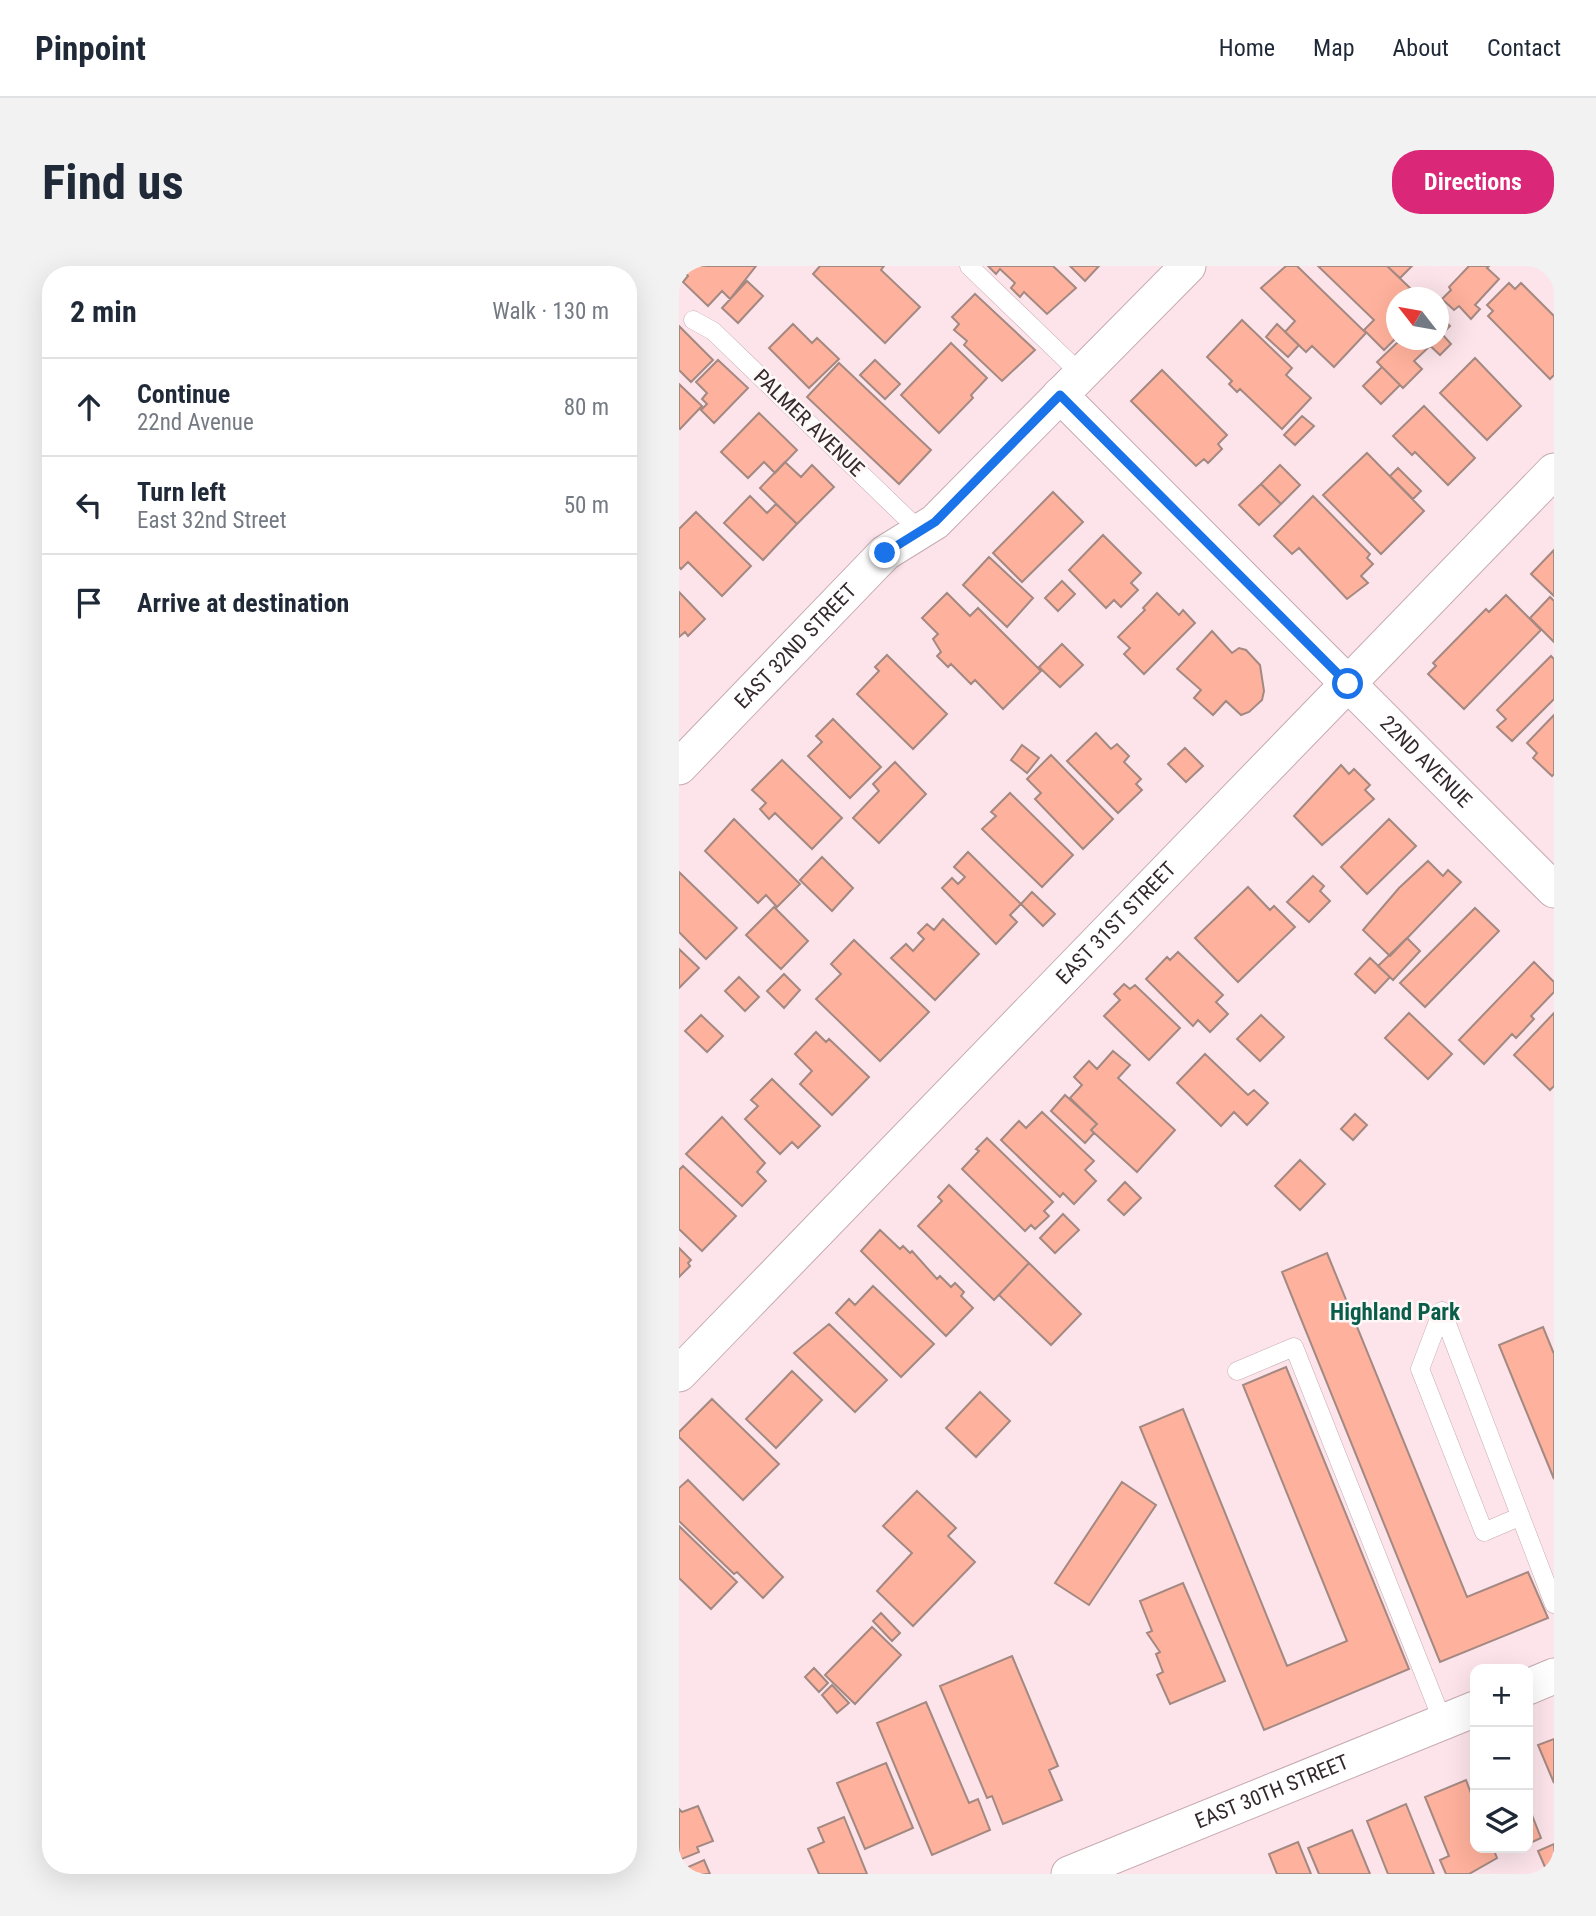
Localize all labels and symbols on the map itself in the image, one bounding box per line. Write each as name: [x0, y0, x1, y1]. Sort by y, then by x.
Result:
north arrow: [1386, 287, 1449, 350]
street label: PALMER AVENUE: [749, 365, 869, 481]
route end: [869, 537, 900, 568]
street label: EAST 32ND STREET: [730, 578, 861, 714]
route start: [1332, 668, 1363, 699]
street label: 22ND AVENUE: [1375, 711, 1477, 812]
street label: EAST 31ST STREET: [1051, 857, 1181, 989]
district label: Highland Park: [1330, 1299, 1461, 1326]
street label: EAST 30TH STREET: [1192, 1750, 1352, 1833]

